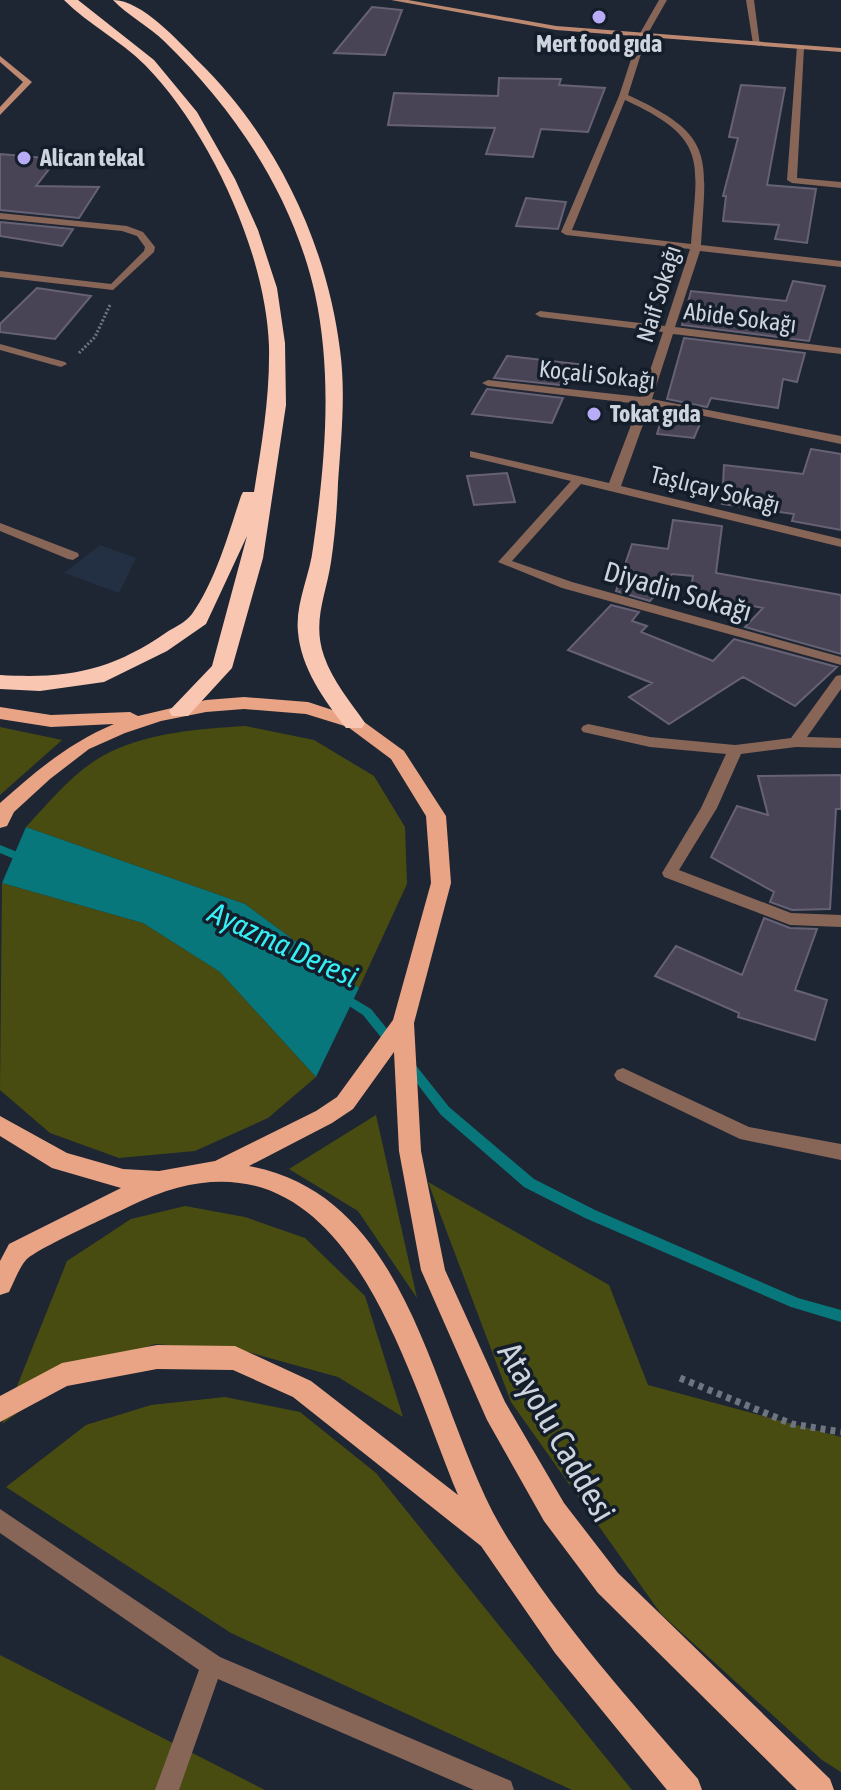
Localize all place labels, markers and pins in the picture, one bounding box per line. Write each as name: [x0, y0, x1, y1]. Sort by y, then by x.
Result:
marker: Mert food gıda: [590, 8, 608, 26]
place label: Mert food gıda: [536, 30, 662, 57]
place label: Alican tekal: [39, 144, 145, 171]
marker: Alican tekal: [15, 149, 33, 167]
place label: Tokat gıda: [610, 400, 701, 427]
marker: Tokat gıda: [585, 405, 603, 423]

